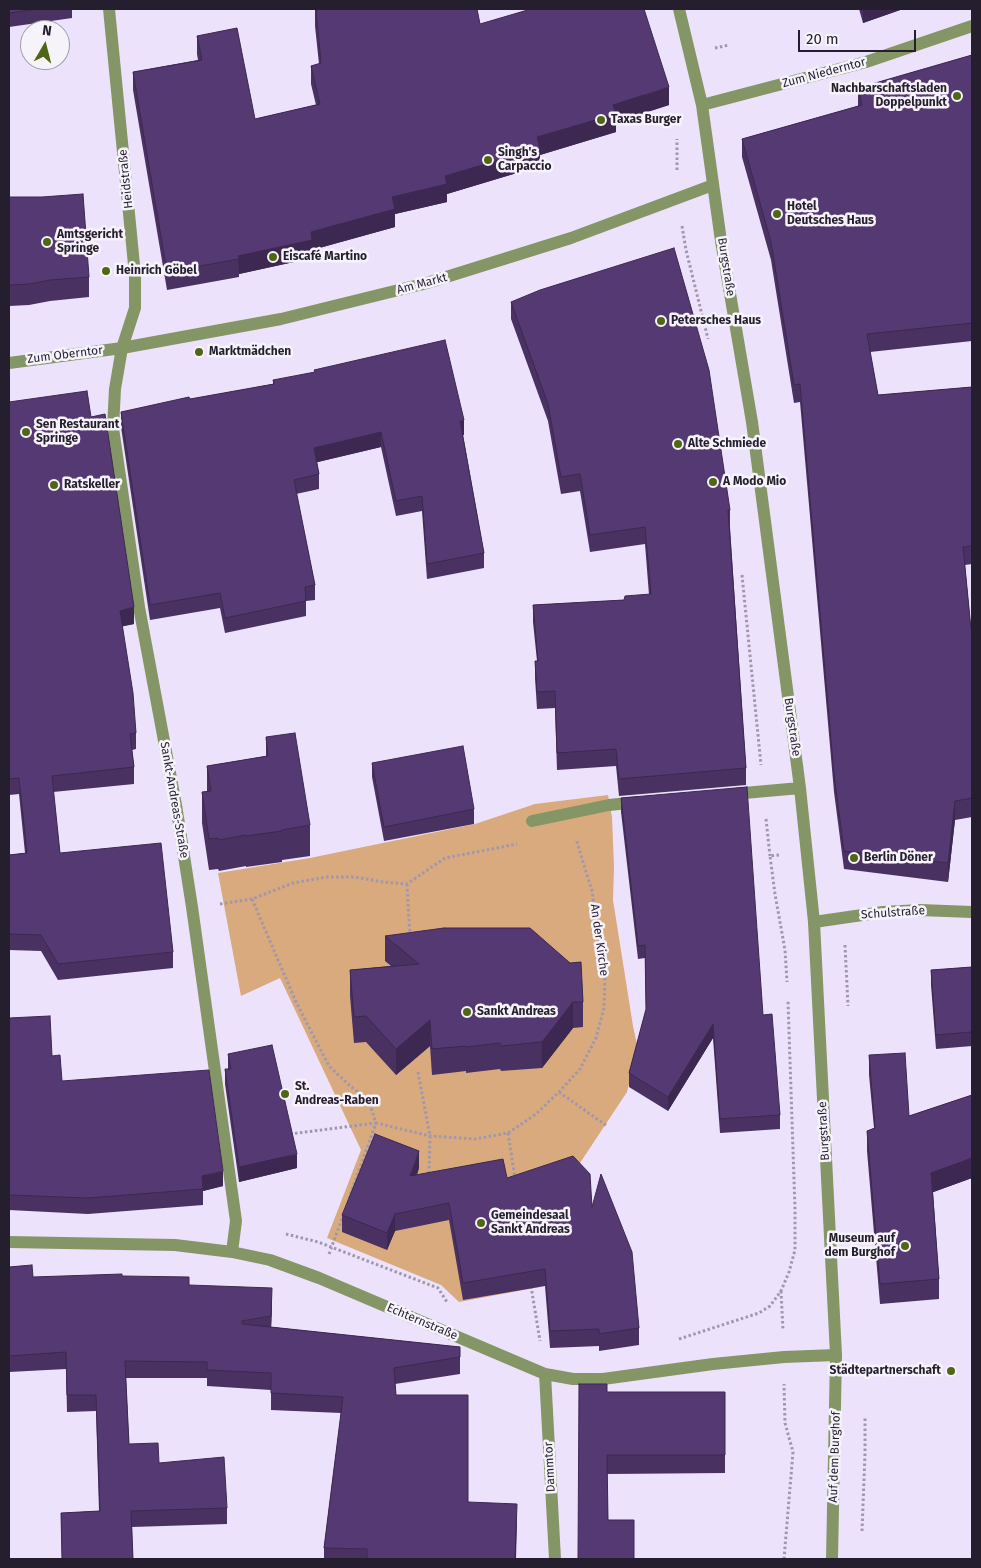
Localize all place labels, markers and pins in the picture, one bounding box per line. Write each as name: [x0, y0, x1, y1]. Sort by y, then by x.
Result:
place label: Nachbarschaftsladen Doppelpunkt: [831, 82, 947, 110]
marker: Nachbarschaftsladen Doppelpunkt: [951, 90, 963, 102]
place label: Taxas Burger: [611, 113, 681, 127]
marker: Taxas Burger: [595, 114, 607, 126]
place label: Singh's Carpaccio: [498, 146, 551, 174]
marker: Singh's Carpaccio: [482, 154, 494, 166]
place label: Hotel Deutsches Haus: [787, 200, 874, 228]
marker: Hotel Deutsches Haus: [771, 208, 783, 220]
place label: Amtsgericht Springe: [57, 228, 123, 256]
marker: Amtsgericht Springe: [41, 236, 53, 248]
place label: Eiscafé Martino: [283, 250, 367, 264]
marker: Eiscafé Martino: [267, 251, 279, 263]
place label: Heinrich Göbel: [116, 264, 197, 278]
marker: Heinrich Göbel: [100, 265, 112, 277]
place label: Petersches Haus: [671, 314, 761, 328]
marker: Petersches Haus: [655, 315, 667, 327]
place label: Marktmädchen: [209, 345, 291, 359]
marker: Marktmädchen: [193, 346, 205, 358]
place label: Sen Restaurant Springe: [36, 418, 119, 446]
marker: Sen Restaurant Springe: [20, 426, 32, 438]
place label: Alte Schmiede: [688, 437, 766, 451]
marker: Alte Schmiede: [672, 438, 684, 450]
place label: A Modo Mio: [723, 475, 786, 489]
marker: A Modo Mio: [707, 476, 719, 488]
place label: Ratskeller: [64, 478, 120, 492]
marker: Ratskeller: [48, 479, 60, 491]
place label: Berlin Döner: [864, 851, 933, 865]
marker: Berlin Döner: [848, 852, 860, 864]
place label: Sankt Andreas: [477, 1005, 556, 1019]
marker: Sankt Andreas: [461, 1006, 473, 1018]
place label: St. Andreas-Raben: [295, 1080, 379, 1108]
marker: St. Andreas-Raben: [279, 1088, 291, 1100]
place label: Gemeindesaal Sankt Andreas: [491, 1209, 570, 1237]
marker: Gemeindesaal Sankt Andreas: [475, 1217, 487, 1229]
place label: Museum auf dem Burghof: [824, 1232, 895, 1260]
marker: Museum auf dem Burghof: [899, 1240, 911, 1252]
place label: Städtepartnerschaft: [830, 1364, 941, 1378]
marker: Städtepartnerschaft: [945, 1365, 957, 1377]

